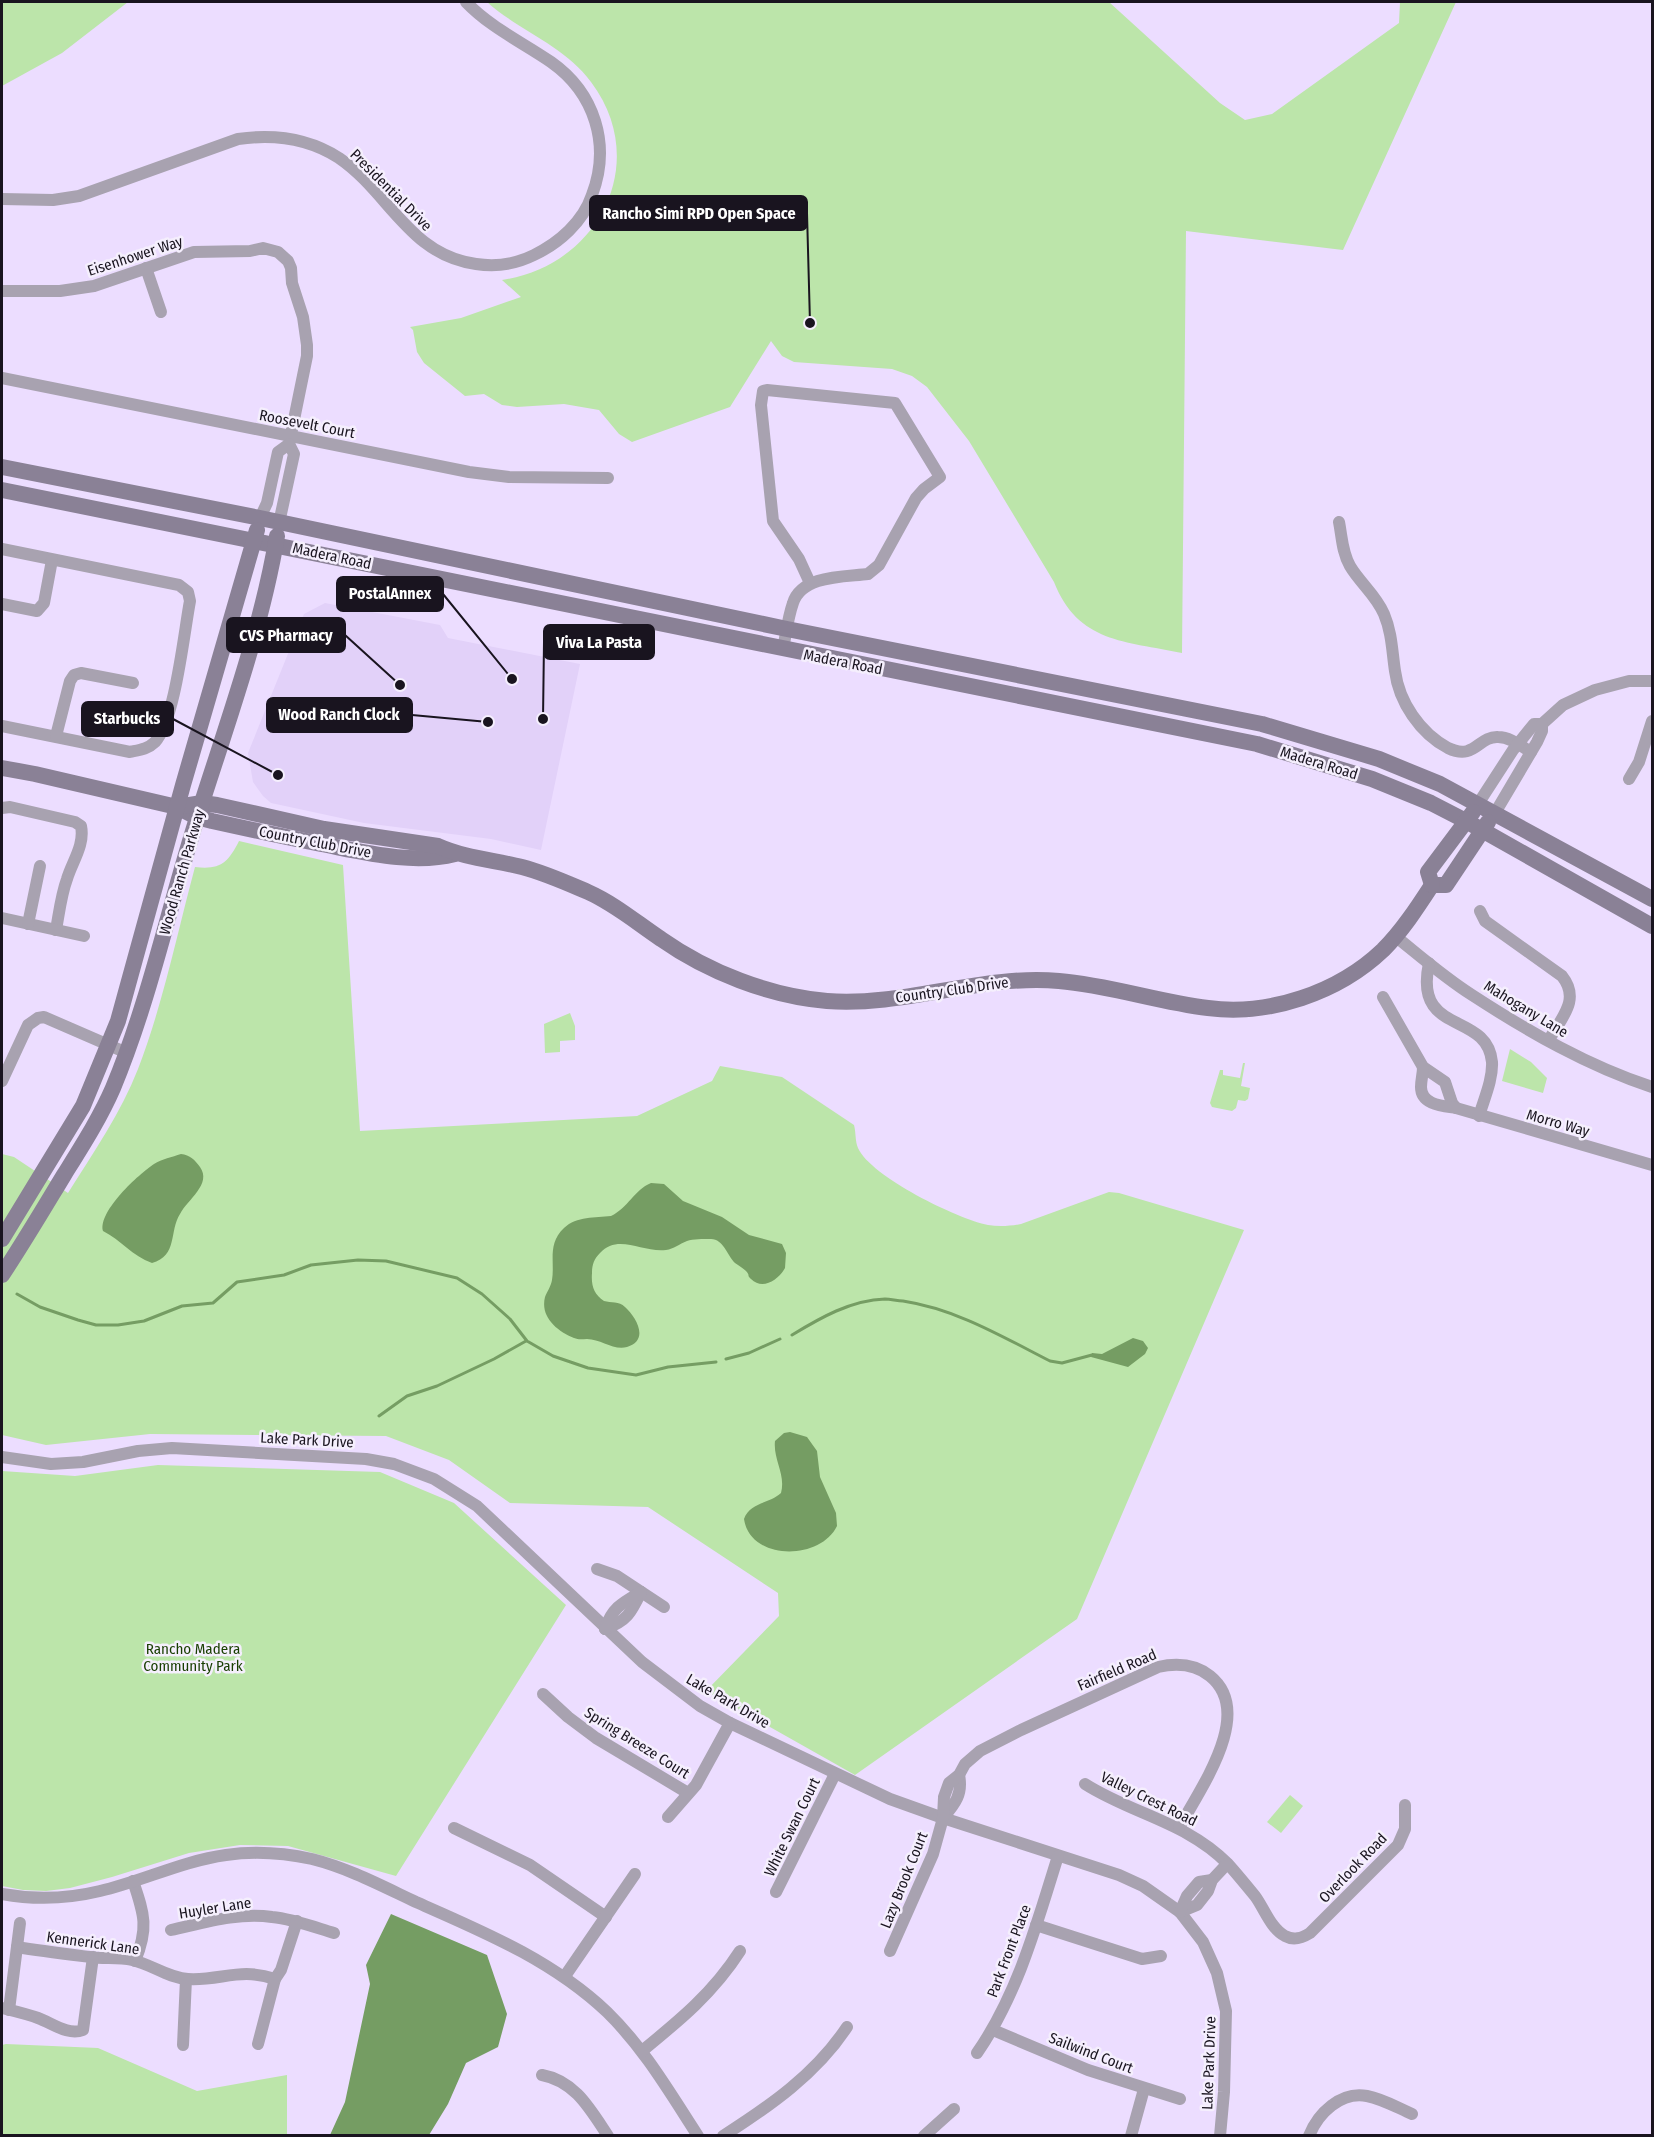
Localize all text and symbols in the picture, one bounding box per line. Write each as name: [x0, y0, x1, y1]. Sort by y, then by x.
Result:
street label: Presidential Drive: [346, 145, 436, 235]
callout: Rancho Simi RPD Open Space: [590, 196, 807, 230]
text: Rancho Simi RPD Open Space: [602, 204, 796, 223]
street label: Eisenhower Way: [85, 232, 185, 280]
street label: Roosevelt Court: [258, 406, 356, 442]
street label: Madera Road: [291, 539, 373, 573]
callout: PostalAnnex: [337, 577, 443, 611]
text: PostalAnnex: [349, 584, 432, 603]
callout: CVS Pharmacy: [227, 618, 345, 652]
callout: Viva La Pasta: [544, 625, 654, 659]
text: CVS Pharmacy: [239, 626, 333, 645]
text: Viva La Pasta: [555, 633, 642, 652]
street label: Madera Road: [802, 646, 884, 678]
callout: Wood Ranch Clock: [267, 698, 412, 732]
callout: Starbucks: [82, 702, 173, 736]
text: Wood Ranch Clock: [278, 705, 401, 724]
text: Starbucks: [94, 709, 160, 728]
street label: Madera Road: [1278, 743, 1360, 783]
street label: Wood Ranch Parkway: [155, 807, 209, 937]
street label: Country Club Drive: [257, 822, 373, 862]
street label: Country Club Drive: [894, 973, 1010, 1007]
street label: Mahogany Lane: [1481, 977, 1571, 1041]
street label: Morro Way: [1524, 1105, 1592, 1141]
street label: Lake Park Drive: [260, 1429, 354, 1451]
park label: Rancho Madera Community Park: [143, 1640, 243, 1675]
street label: Fairfield Road: [1075, 1645, 1159, 1695]
street label: Lake Park Drive: [683, 1670, 773, 1732]
street label: Spring Breeze Court: [581, 1703, 693, 1783]
street label: Valley Crest Road: [1098, 1768, 1200, 1830]
street label: White Swan Court: [760, 1775, 824, 1879]
street label: Lazy Brook Court: [876, 1829, 932, 1931]
street label: Overlook Road: [1315, 1829, 1391, 1907]
street label: Huyler Lane: [178, 1893, 252, 1923]
street label: Park Front Place: [983, 1902, 1035, 2000]
street label: Kennerick Lane: [45, 1928, 141, 1958]
street label: Lake Park Drive: [1198, 2016, 1220, 2110]
street label: Sailwind Court: [1046, 2029, 1136, 2077]

